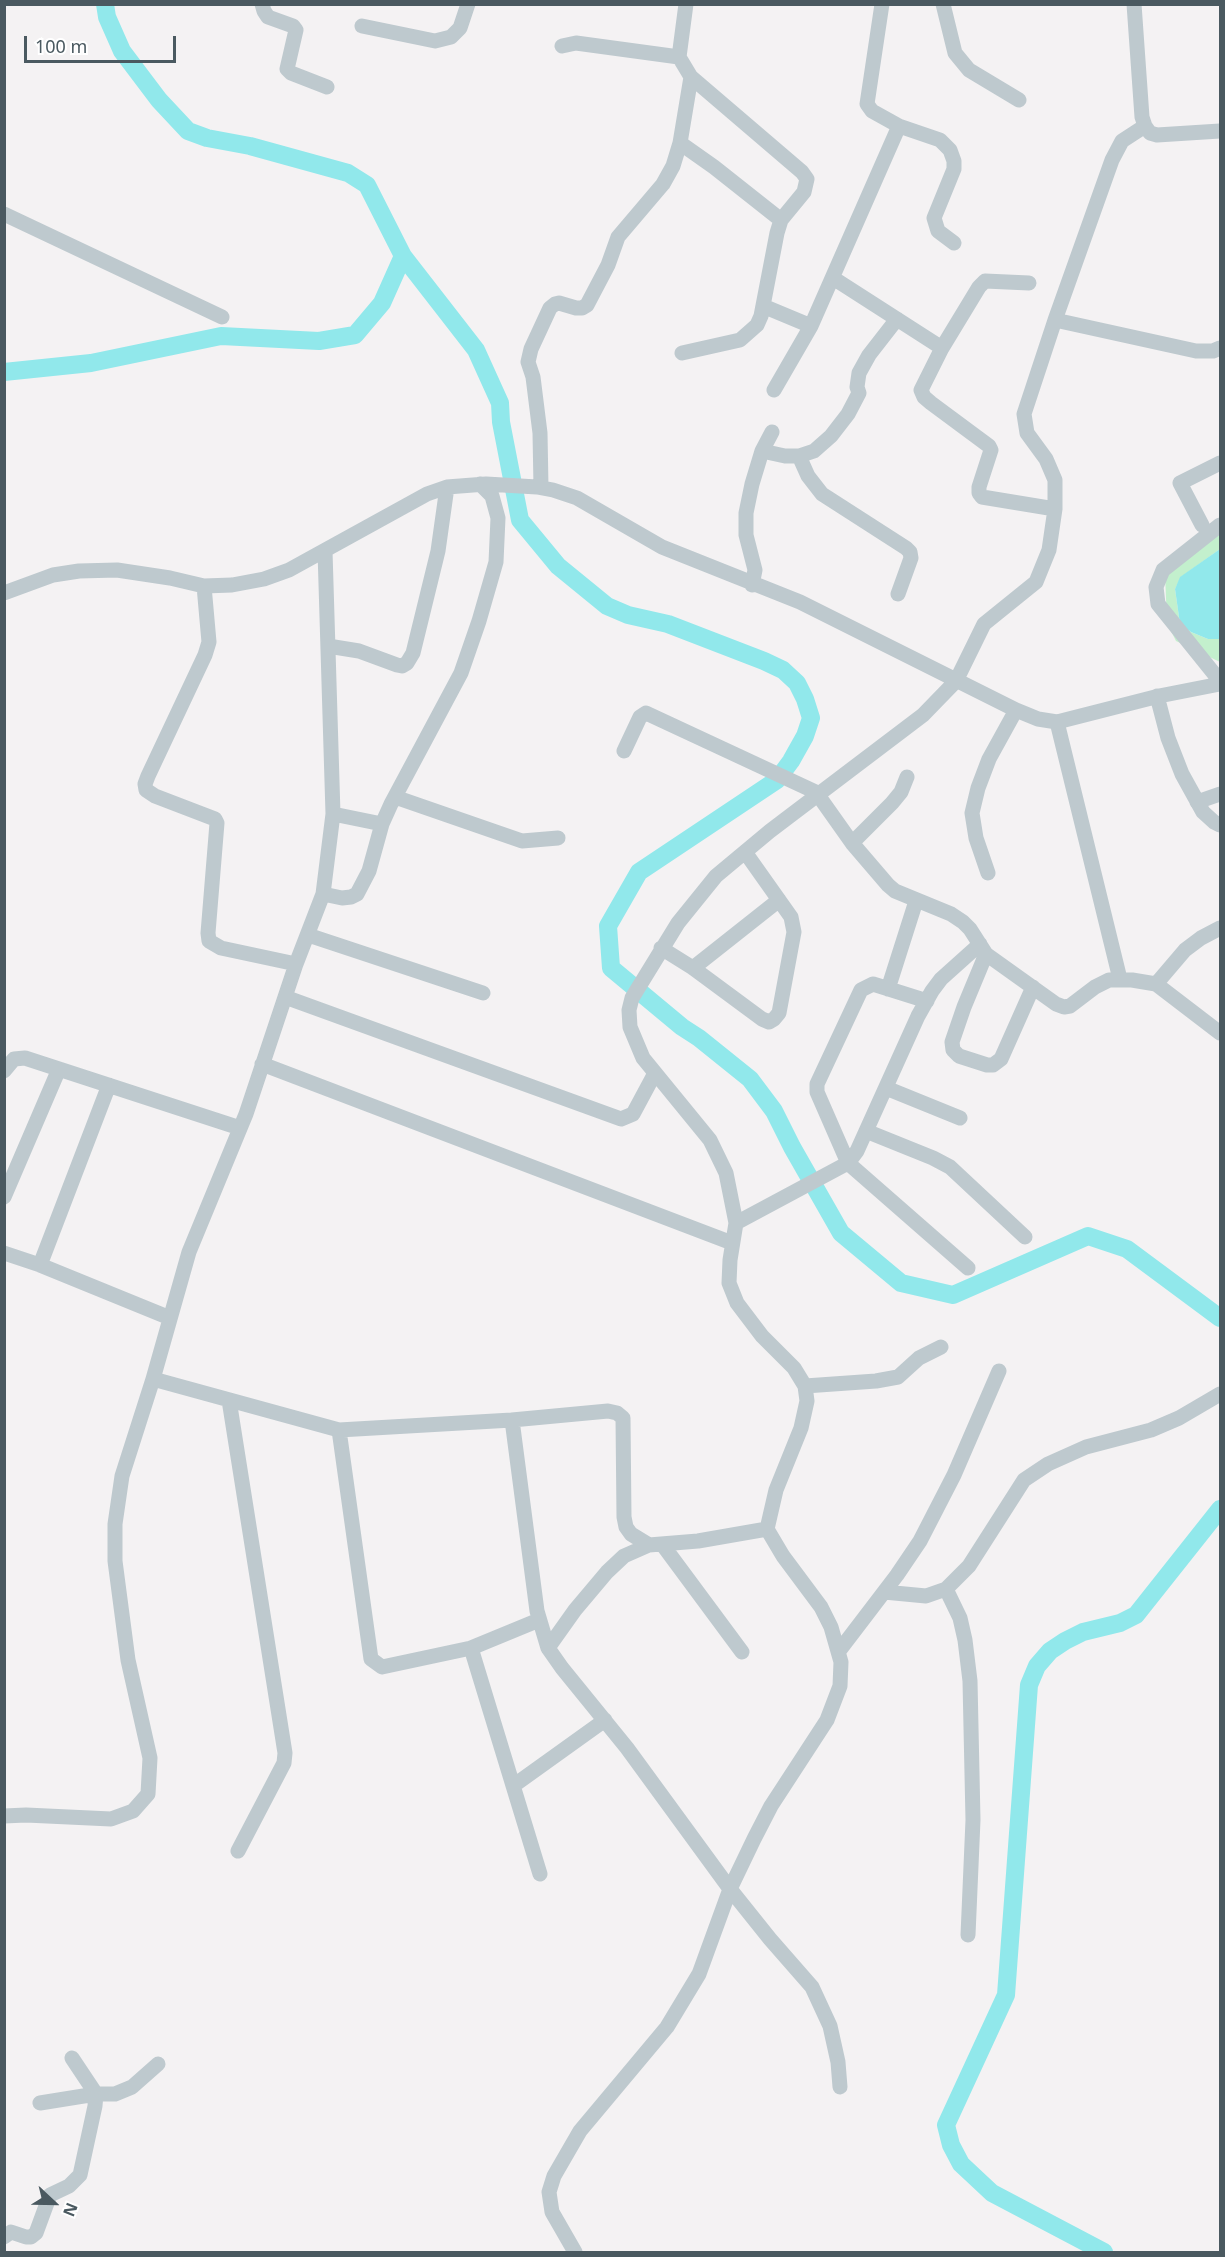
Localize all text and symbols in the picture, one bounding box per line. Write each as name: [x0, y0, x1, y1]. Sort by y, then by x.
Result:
scale bar: [27, 24, 178, 62]
text: 100 m: [35, 34, 87, 58]
north arrow: [24, 2173, 84, 2233]
text: N: [58, 2200, 83, 2220]

